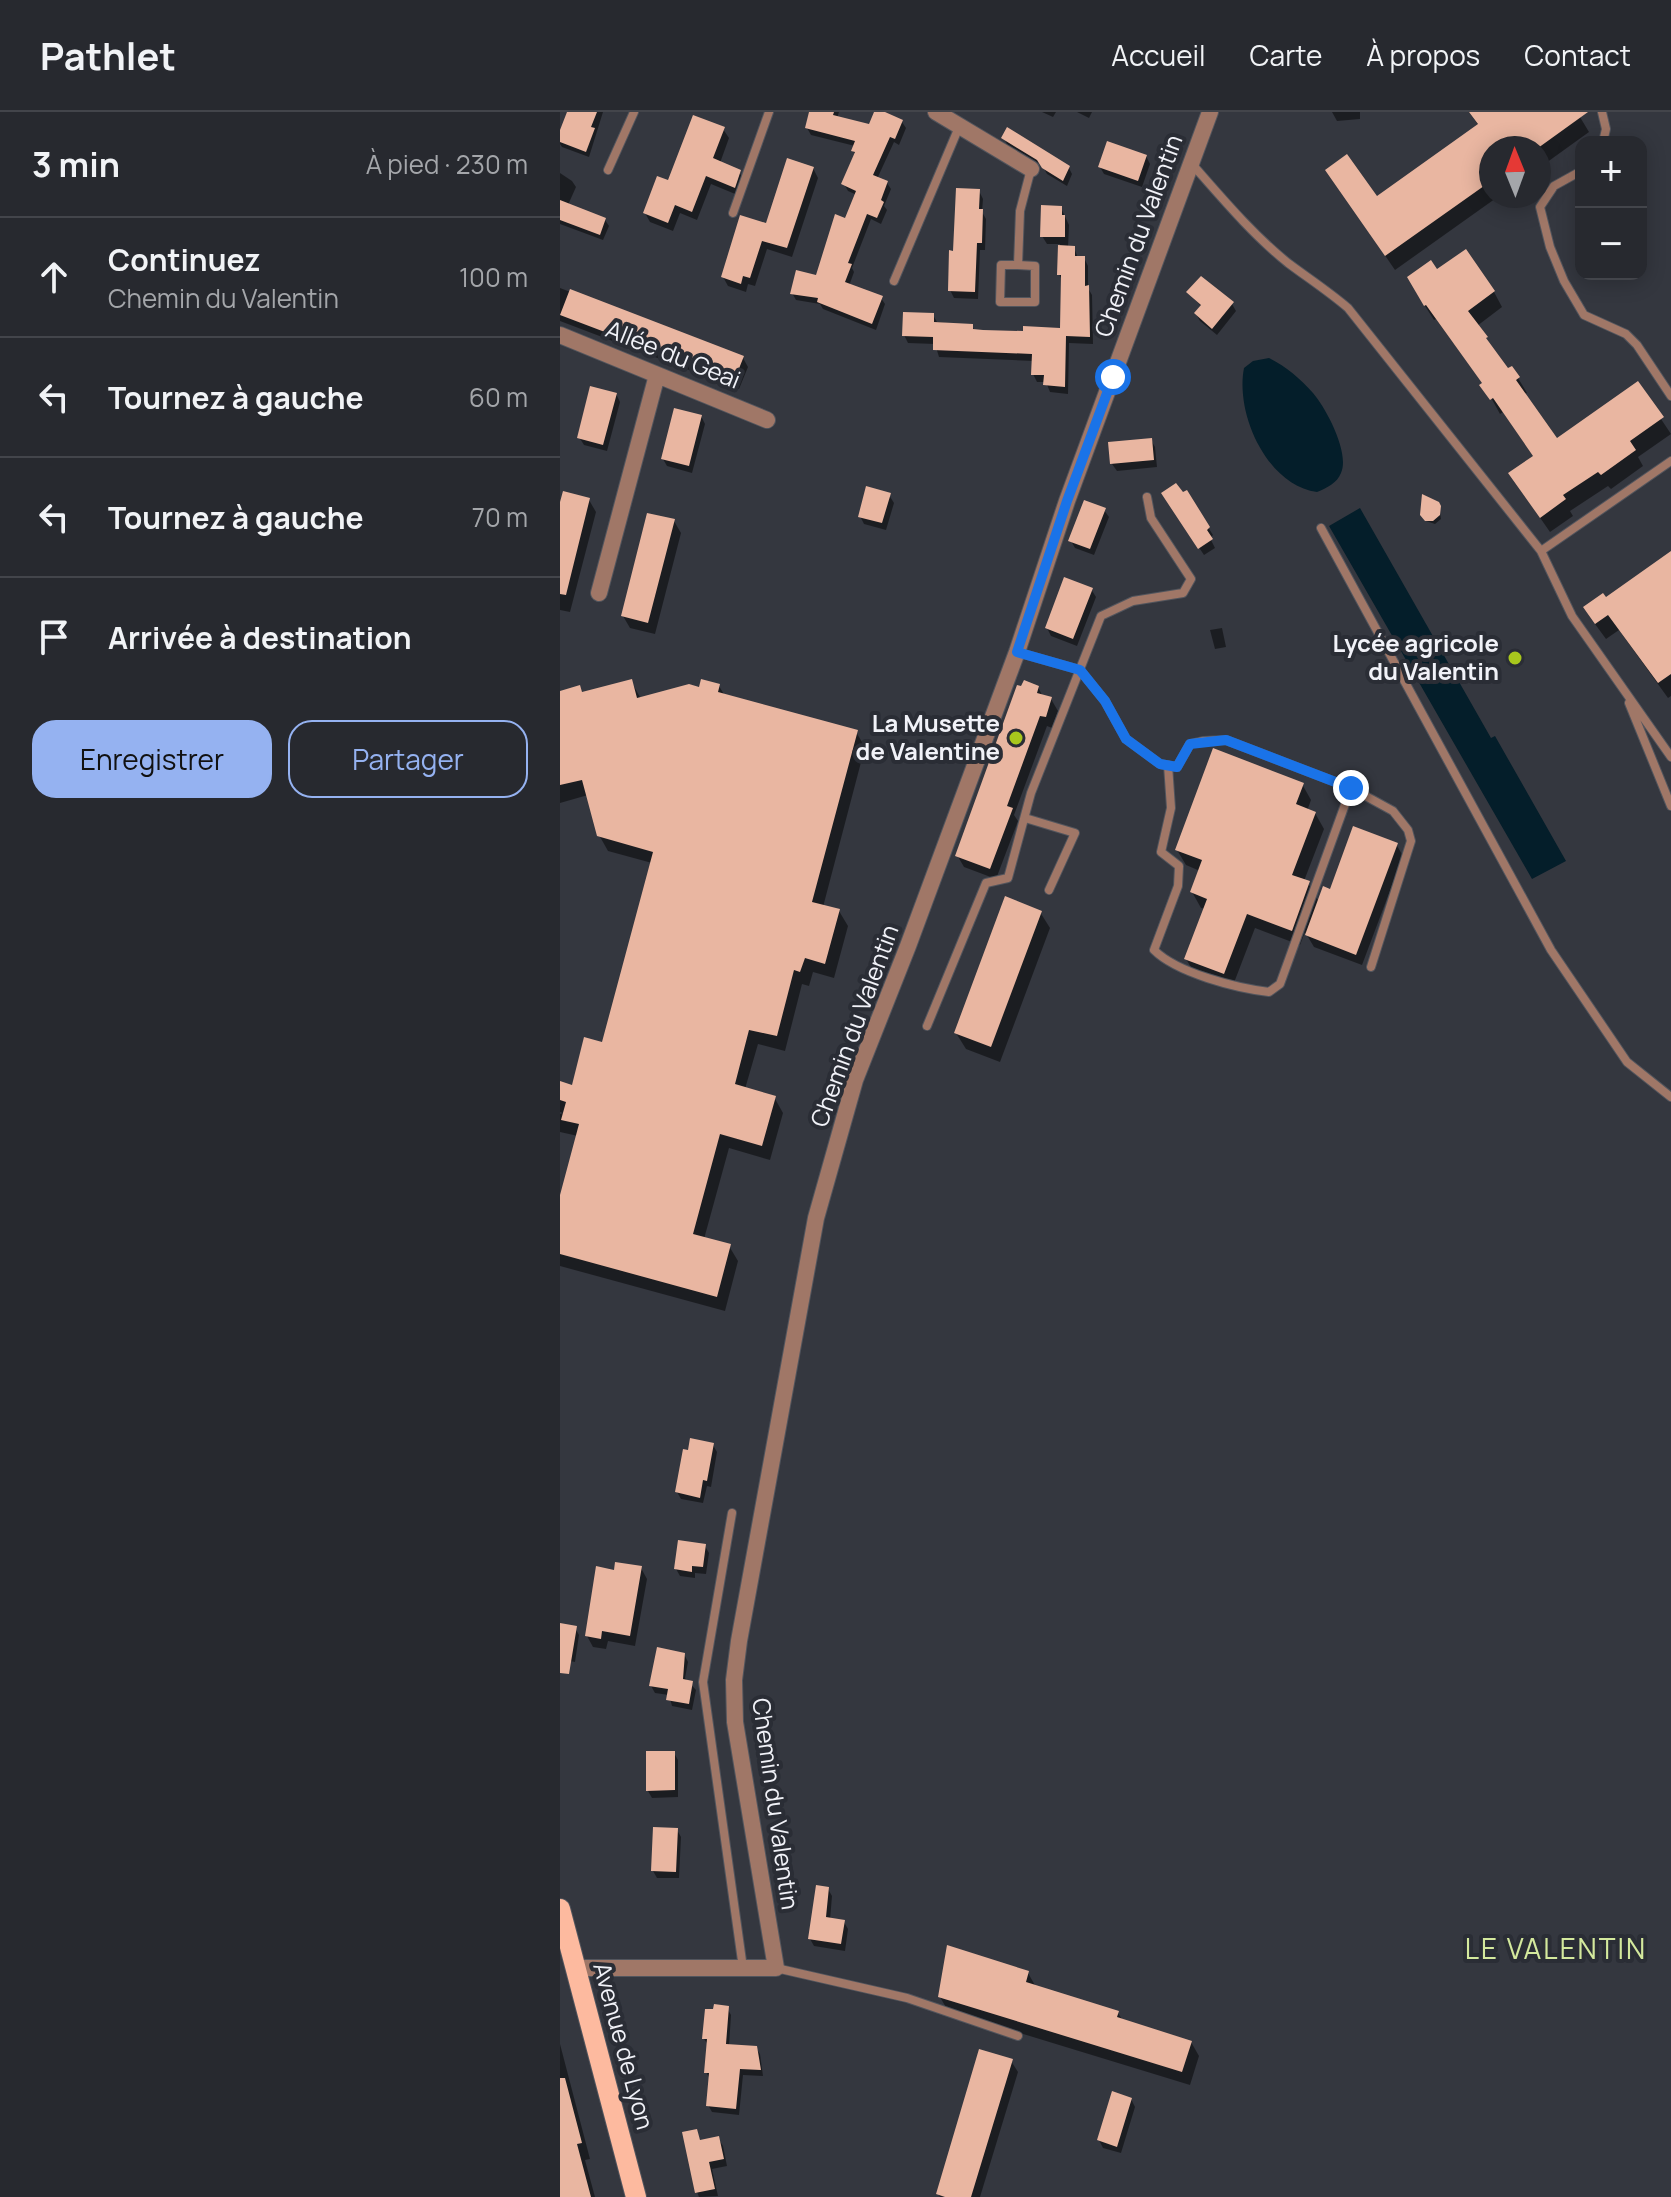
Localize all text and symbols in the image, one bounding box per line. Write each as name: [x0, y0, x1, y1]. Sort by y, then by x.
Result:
text: Pathlet: [40, 29, 176, 81]
text: Accueil: [1111, 36, 1206, 74]
text: Carte: [1250, 36, 1322, 74]
text: À propos: [1366, 36, 1480, 74]
text: Contact: [1524, 36, 1631, 74]
street label: Chemin du Valentin: [1086, 130, 1190, 341]
north arrow: [1479, 136, 1551, 208]
map controls: [1575, 136, 1647, 280]
button: +: [1575, 136, 1647, 208]
text: 3 min: [32, 141, 120, 187]
text: À pied · 230 m: [366, 146, 528, 182]
button: −: [1575, 208, 1647, 280]
text: Continuez: [108, 239, 260, 280]
icon: ahead: [32, 255, 76, 299]
text: 100 m: [459, 259, 528, 295]
text: Chemin du Valentin: [108, 280, 339, 316]
street label: Allée du Geai: [601, 312, 746, 396]
route start: [1095, 359, 1131, 395]
icon: left: [32, 375, 76, 419]
text: Tournez à gauche: [108, 377, 364, 418]
text: 60 m: [469, 379, 528, 415]
icon: left: [32, 495, 76, 539]
text: Tournez à gauche: [108, 497, 364, 538]
text: 70 m: [472, 499, 528, 535]
icon: arrive: [32, 615, 76, 659]
text: Arrivée à destination: [108, 617, 411, 658]
place label: Lycée agricole du Valentin: [1333, 626, 1499, 687]
marker: Lycée agricole du Valentin: [1506, 649, 1524, 667]
place label: La Musette de Valentine: [856, 706, 1000, 767]
button: Enregistrer: [32, 720, 272, 798]
button: Partager: [288, 720, 528, 798]
marker: La Musette de Valentine: [1007, 729, 1025, 747]
route end: [1333, 770, 1369, 806]
street label: Chemin du Valentin: [802, 920, 906, 1131]
street label: Chemin du Valentin: [745, 1696, 808, 1912]
district label: LE VALENTIN: [1465, 1929, 1647, 1967]
street label: Avenue de Lyon: [586, 1958, 663, 2133]

